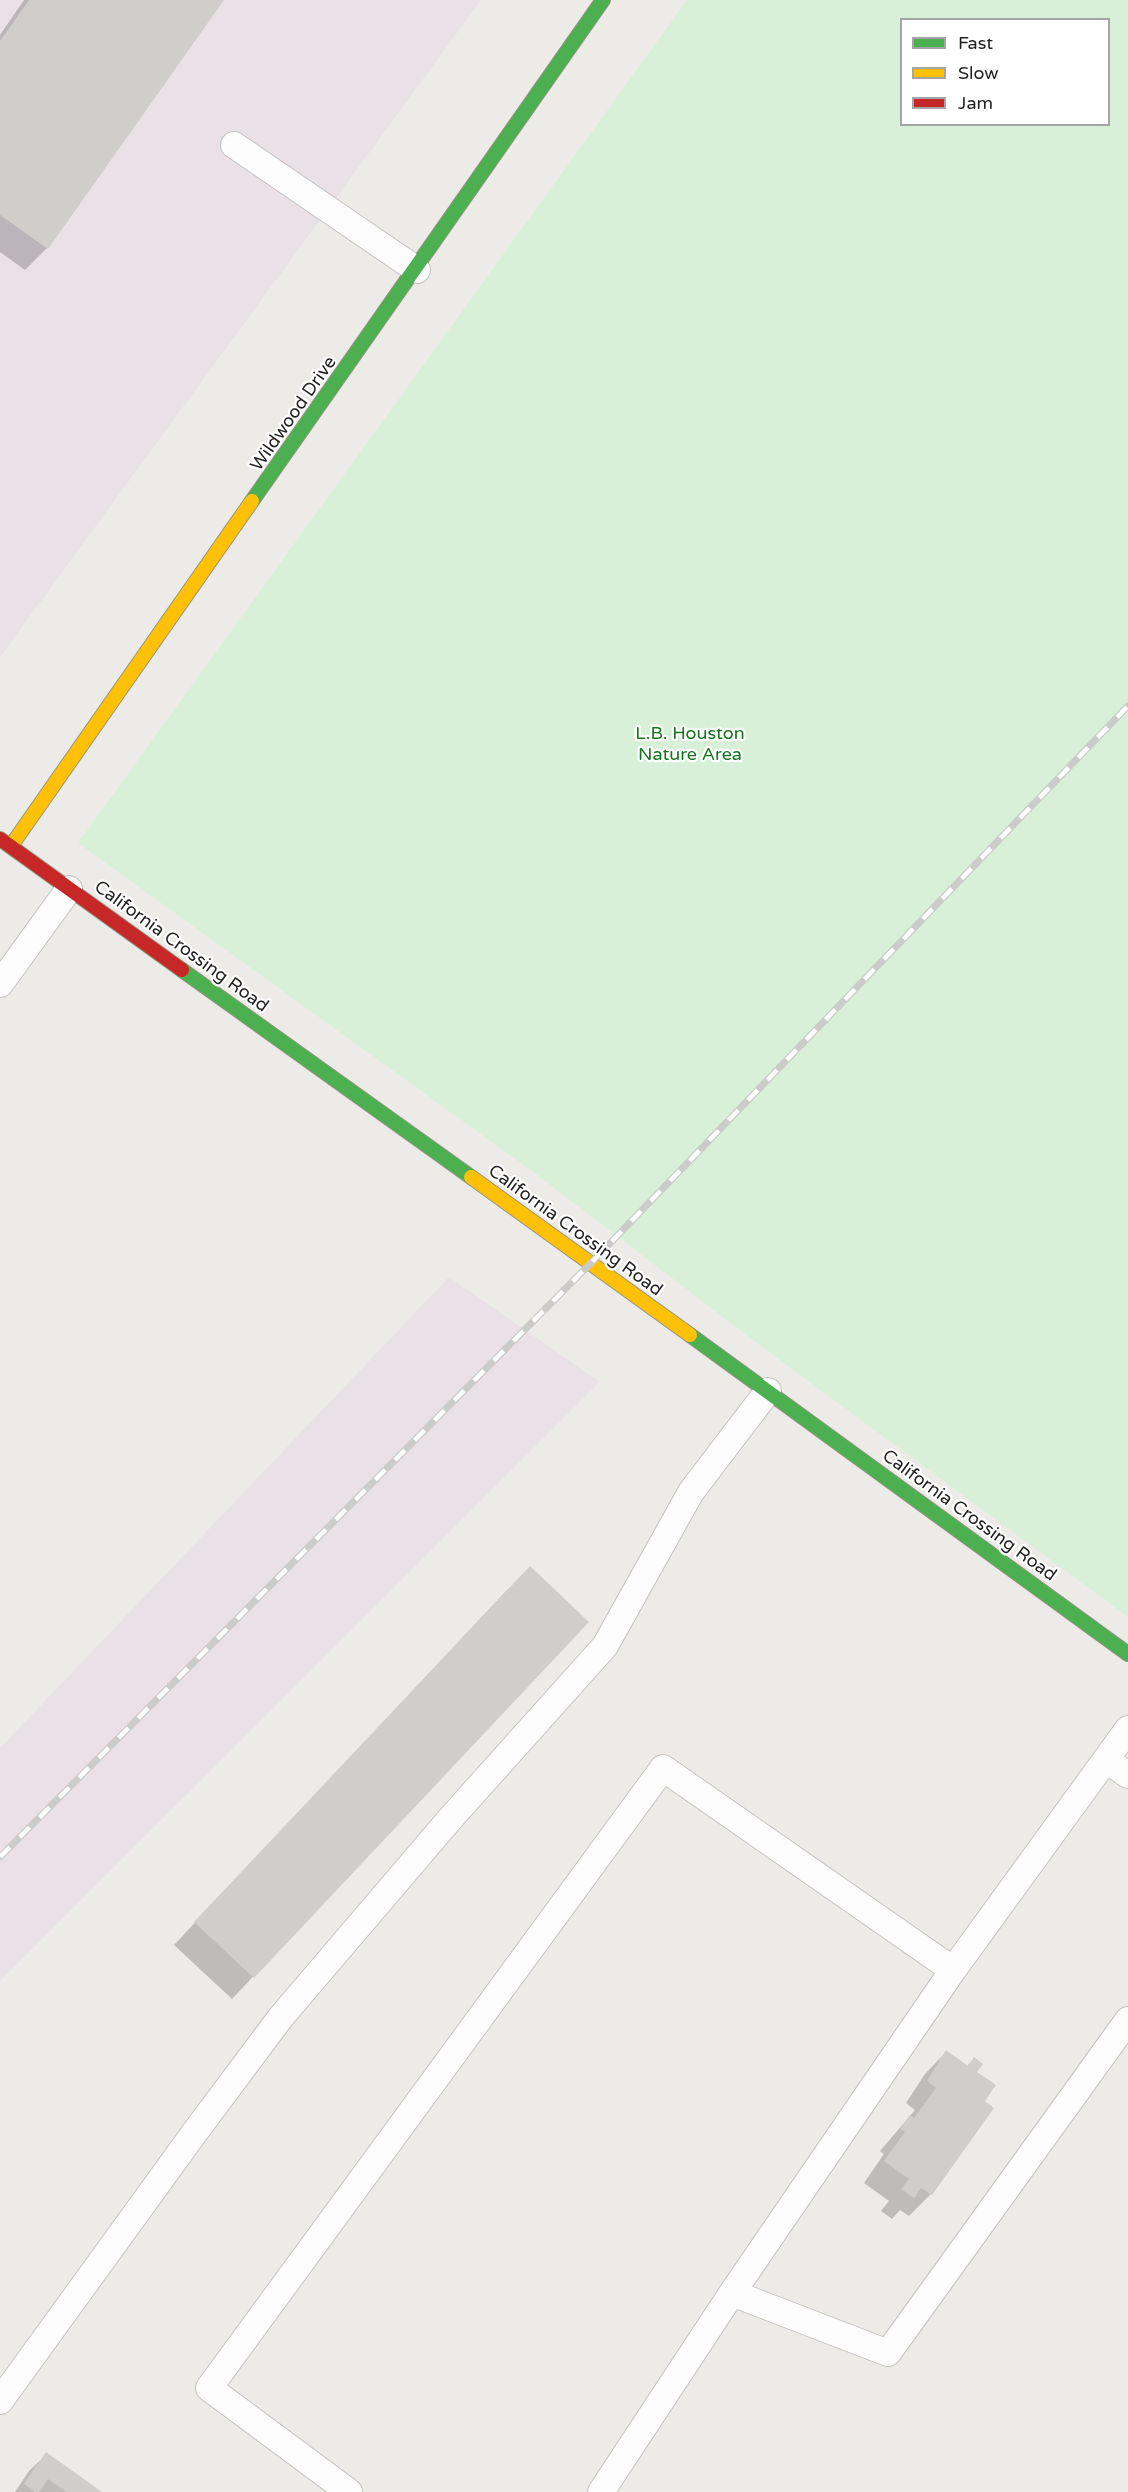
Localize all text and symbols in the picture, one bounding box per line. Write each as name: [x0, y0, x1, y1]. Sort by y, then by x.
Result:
legend: [900, 18, 1110, 126]
text: Fast: [958, 32, 993, 54]
text: Slow: [958, 62, 999, 84]
text: Jam: [958, 92, 993, 114]
street label: Wildwood Drive: [247, 353, 341, 475]
park label: L.B. Houston Nature Area: [635, 723, 745, 766]
street label: California Crossing Road: [90, 877, 272, 1017]
street label: California Crossing Road: [484, 1161, 666, 1301]
street label: California Crossing Road: [878, 1446, 1060, 1586]

